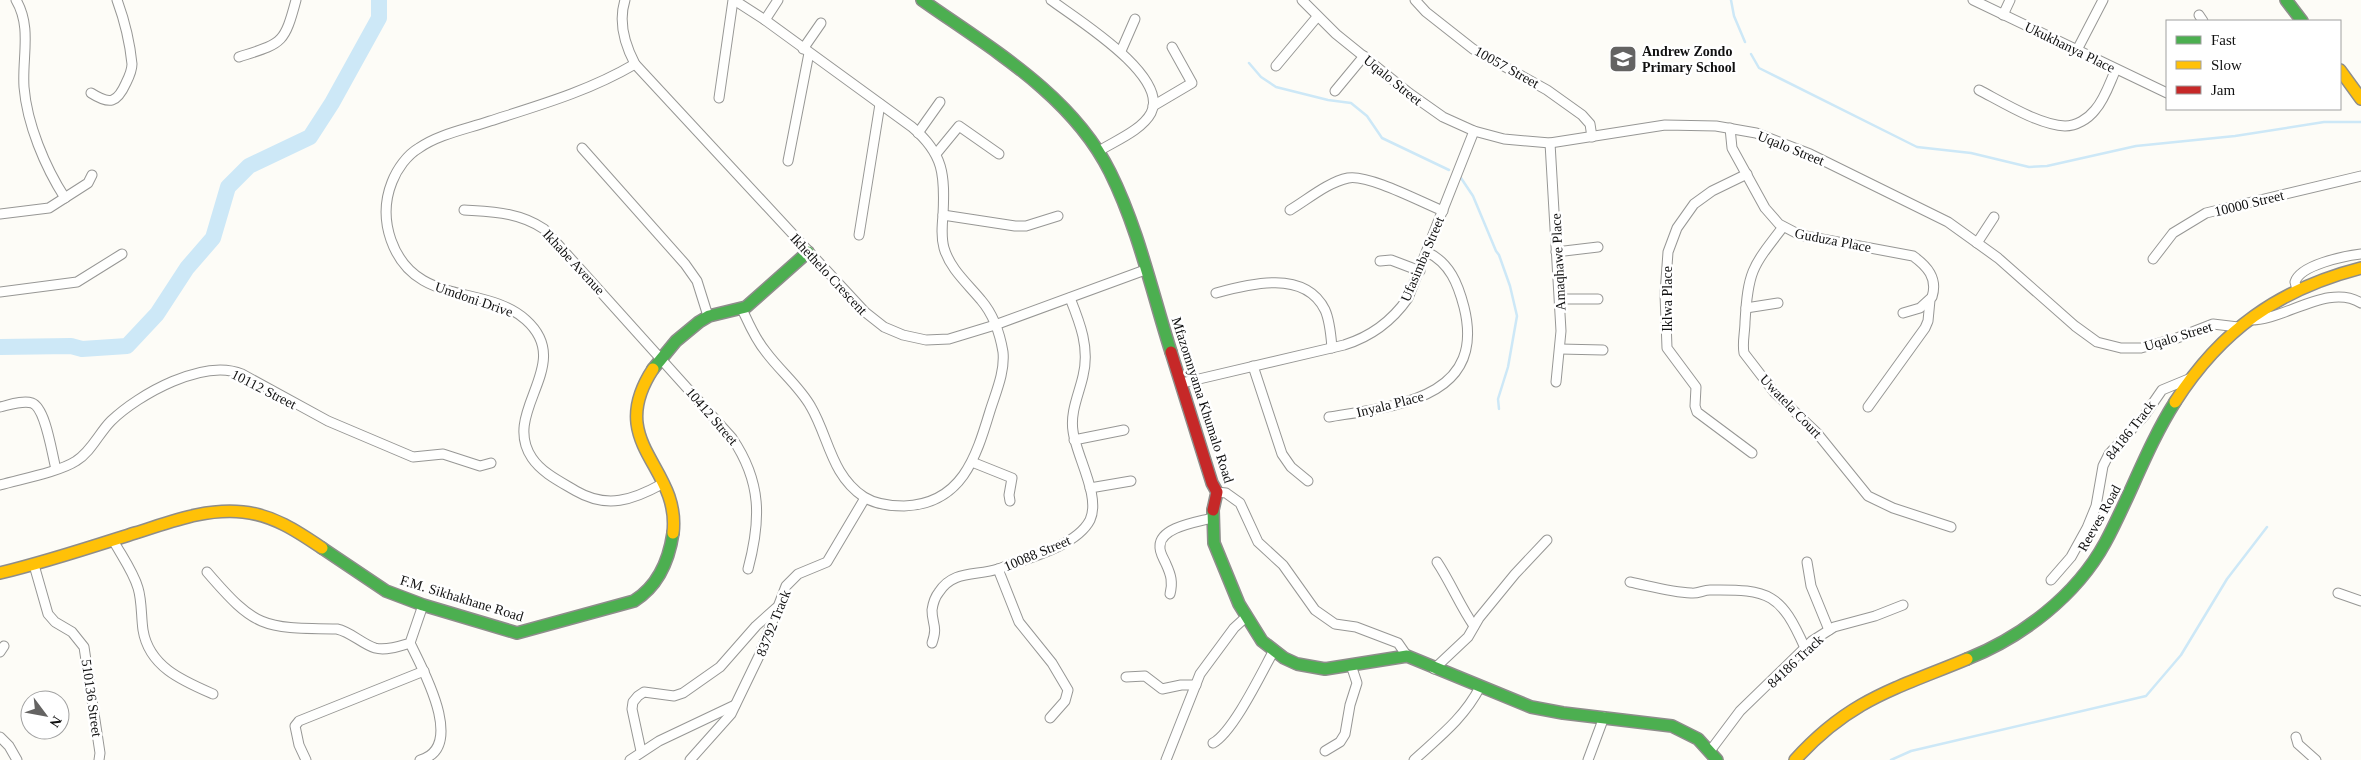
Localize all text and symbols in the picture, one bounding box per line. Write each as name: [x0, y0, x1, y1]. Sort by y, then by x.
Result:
street label: Ukukhanya Place: [2022, 19, 2117, 76]
legend: [2166, 20, 2341, 110]
text: Fast: [2211, 32, 2237, 48]
street label: 10057 Street: [1472, 44, 1542, 91]
school or university icon: Andrew Zondo Primary School: [1608, 44, 1638, 74]
place label: Andrew Zondo Primary School: [1642, 44, 1736, 75]
street label: Uqalo Street: [1361, 52, 1425, 108]
text: Slow: [2211, 57, 2242, 73]
text: Jam: [2211, 82, 2235, 98]
street label: Uqalo Street: [1755, 128, 1826, 169]
street label: 10000 Street: [2213, 188, 2286, 219]
street label: Amaqhawe Place: [1548, 213, 1569, 311]
street label: Ufasimba Street: [1398, 214, 1447, 304]
street label: Guduza Place: [1794, 226, 1872, 255]
street label: Ikhabe Avenue: [540, 227, 608, 298]
street label: Ikhethelo Crescent: [787, 231, 870, 318]
street label: Iklwa Place: [1660, 266, 1675, 332]
street label: Umdoni Drive: [433, 279, 515, 320]
street label: Mfazomnyama Khumalo Road: [1169, 315, 1236, 485]
street label: Uqalo Street: [2142, 319, 2214, 354]
street label: 10112 Street: [229, 367, 299, 412]
street label: Uwatela Court: [1757, 372, 1825, 441]
street label: 10412 Street: [683, 385, 741, 448]
street label: Inyala Place: [1355, 389, 1425, 420]
street label: 84186 Track: [2103, 398, 2158, 463]
street label: Reeves Road: [2075, 482, 2124, 554]
street label: 10088 Street: [1002, 533, 1073, 574]
street label: F.M. Sikhakhane Road: [398, 573, 525, 624]
street label: 83792 Track: [753, 588, 794, 659]
street label: 84186 Track: [1764, 632, 1826, 691]
street label: 510136 Street: [79, 658, 104, 738]
north arrow: [20, 690, 70, 740]
text: N: [47, 713, 65, 730]

